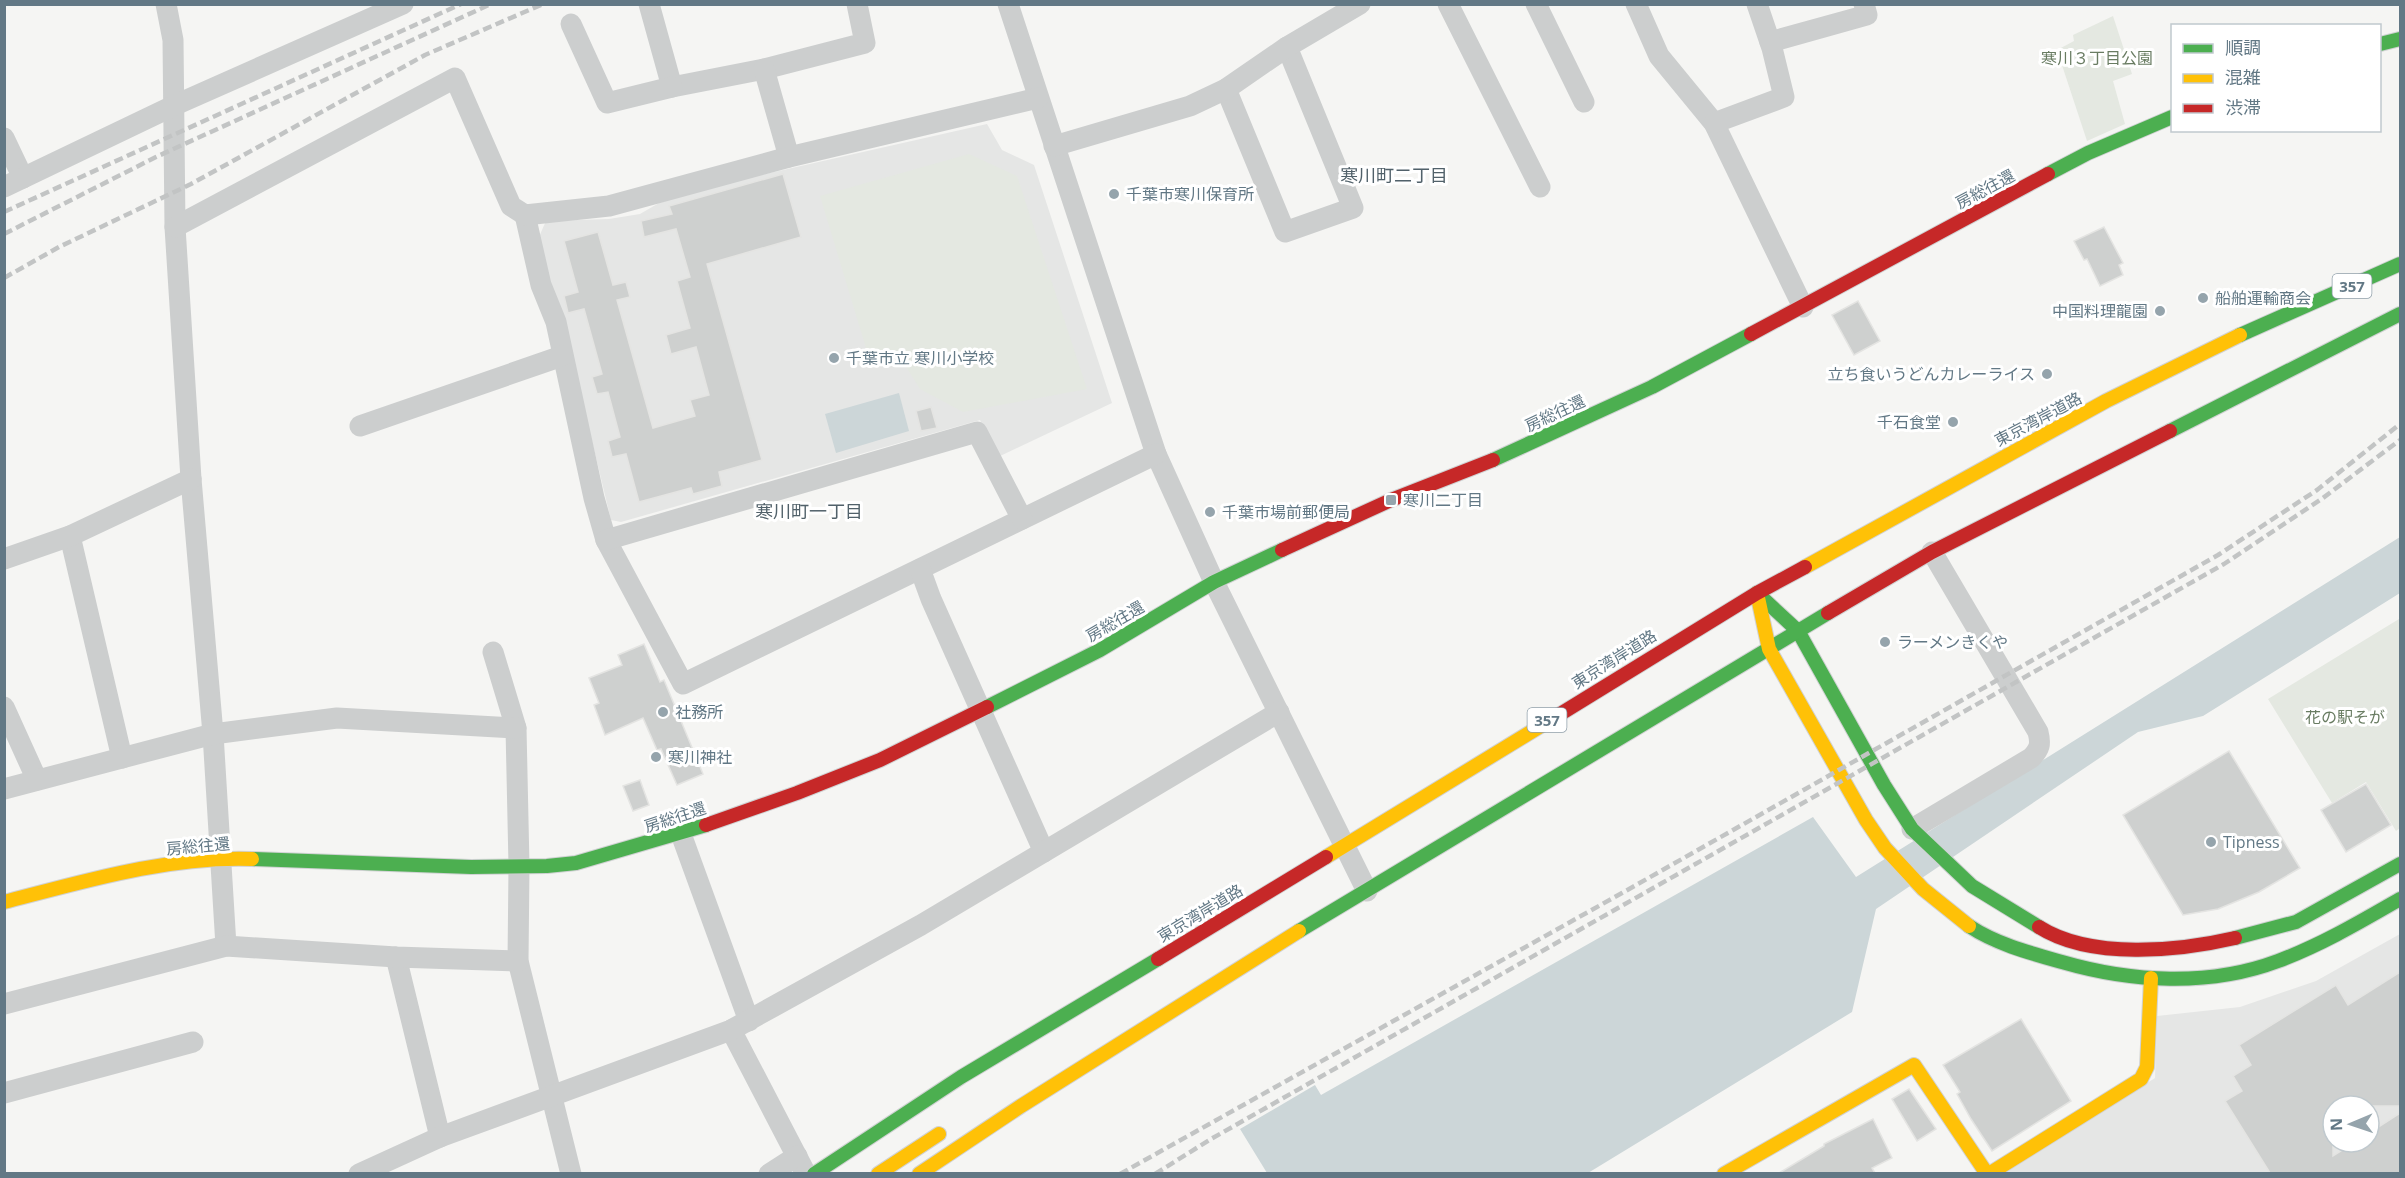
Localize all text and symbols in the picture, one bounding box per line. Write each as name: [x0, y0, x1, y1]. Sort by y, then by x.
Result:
legend: [2171, 24, 2381, 132]
text: 順調: [2225, 35, 2261, 59]
park label: 寒川３丁目公園: [2041, 47, 2153, 69]
text: 混雑: [2225, 65, 2261, 89]
text: 渋滞: [2225, 95, 2261, 119]
district label: 寒川町二丁目: [1340, 163, 1448, 187]
street label: 房総往還: [1952, 164, 2018, 214]
place label: 千葉市寒川保育所: [1126, 183, 1254, 205]
marker: 千葉市寒川保育所: [1107, 187, 1121, 201]
road number: 357: [2332, 274, 2372, 298]
place label: 船舶運輸商会: [2215, 287, 2311, 309]
marker: 船舶運輸商会: [2196, 291, 2210, 305]
place label: 中国料理龍園: [2052, 300, 2148, 322]
marker: 中国料理龍園: [2153, 304, 2167, 318]
place label: 千葉市立 寒川小学校: [846, 347, 994, 369]
marker: 千葉市立 寒川小学校: [827, 351, 841, 365]
place label: 立ち食いうどんカレーライス: [1827, 363, 2035, 385]
marker: 立ち食いうどんカレーライス: [2040, 367, 2054, 381]
street label: 東京湾岸道路: [1990, 387, 2086, 451]
street label: 房総往還: [1521, 390, 1589, 436]
place label: 千石食堂: [1877, 411, 1941, 433]
marker: 千石食堂: [1946, 415, 1960, 429]
place label: 寒川二丁目: [1403, 489, 1483, 511]
marker: 寒川二丁目: [1384, 493, 1398, 507]
district label: 寒川町一丁目: [755, 499, 863, 523]
place label: 千葉市場前郵便局: [1222, 501, 1350, 523]
marker: 千葉市場前郵便局: [1203, 505, 1217, 519]
street label: 房総往還: [1082, 595, 1148, 647]
street label: 東京湾岸道路: [1567, 624, 1661, 694]
place label: ラーメンきくや: [1897, 631, 2008, 653]
marker: ラーメンきくや: [1878, 635, 1892, 649]
place label: 社務所: [675, 701, 723, 723]
marker: 社務所: [656, 705, 670, 719]
park label: 花の駅そが: [2305, 706, 2385, 728]
road number: 357: [1528, 708, 1566, 732]
place label: 寒川神社: [668, 746, 732, 768]
marker: 寒川神社: [649, 750, 663, 764]
street label: 房総往還: [641, 797, 709, 837]
place label: Tipness: [2223, 831, 2280, 853]
street label: 房総往還: [165, 832, 231, 860]
marker: Tipness: [2204, 835, 2218, 849]
street label: 東京湾岸道路: [1153, 879, 1247, 947]
north arrow: [2321, 1094, 2381, 1154]
text: N: [2325, 1118, 2347, 1131]

